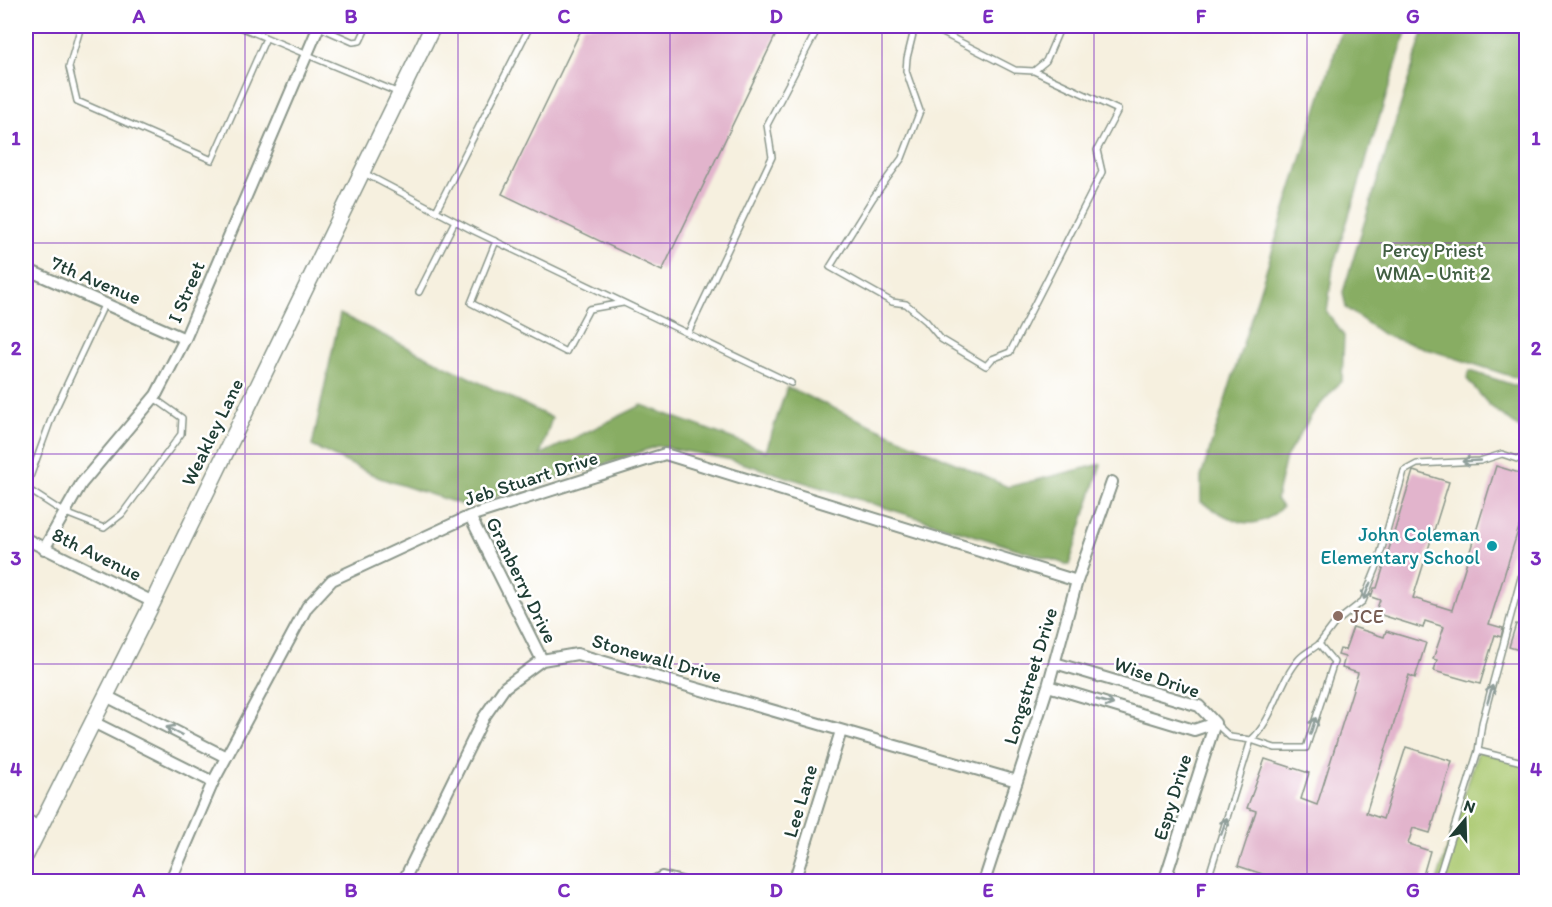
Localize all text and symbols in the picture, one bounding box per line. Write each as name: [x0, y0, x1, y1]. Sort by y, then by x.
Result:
text: A: [132, 4, 146, 28]
text: B: [345, 4, 358, 28]
text: C: [558, 4, 571, 28]
text: D: [769, 4, 783, 28]
text: E: [982, 4, 994, 28]
text: F: [1196, 4, 1207, 28]
text: G: [1406, 4, 1420, 28]
text: 1: [11, 126, 21, 150]
text: 1: [1531, 126, 1541, 150]
park label: Percy Priest WMA - Unit 2: [1375, 238, 1491, 285]
street label: 7th Avenue: [47, 250, 145, 310]
street label: I Street: [162, 257, 210, 327]
text: 2: [11, 336, 22, 360]
text: 2: [1531, 336, 1542, 360]
street label: Weakley Lane: [176, 374, 248, 490]
street label: Jeb Stuart Drive: [461, 445, 601, 511]
one-way arrow: [1461, 456, 1481, 467]
street label: Granberry Drive: [481, 513, 563, 647]
street label: 8th Avenue: [48, 522, 146, 586]
place label: John Coleman Elementary School: [1321, 522, 1480, 569]
marker: John Coleman Elementary School: [1485, 539, 1499, 553]
text: 3: [11, 546, 22, 570]
text: 3: [1531, 546, 1542, 570]
one-way arrow: [1361, 582, 1372, 600]
place label: JCE: [1350, 604, 1384, 628]
street label: Longstreet Drive: [998, 605, 1062, 747]
marker: JCE: [1331, 609, 1345, 623]
street label: Stonewall Drive: [589, 628, 725, 688]
street label: Wise Drive: [1111, 651, 1203, 703]
one-way arrow: [1485, 685, 1496, 704]
one-way arrow: [1095, 697, 1114, 708]
one-way arrow: [1308, 717, 1319, 736]
one-way arrow: [165, 724, 183, 736]
street label: Espy Drive: [1148, 751, 1196, 843]
text: 4: [10, 757, 22, 781]
text: 4: [1530, 757, 1542, 781]
street label: Lee Lane: [778, 762, 822, 840]
north arrow: [1435, 790, 1495, 850]
text: N: [1462, 796, 1478, 817]
one-way arrow: [1219, 817, 1230, 836]
text: A: [132, 878, 146, 902]
text: B: [345, 878, 358, 902]
text: C: [558, 878, 571, 902]
text: D: [769, 878, 783, 902]
text: E: [982, 878, 994, 902]
text: F: [1196, 878, 1207, 902]
text: G: [1406, 878, 1420, 902]

